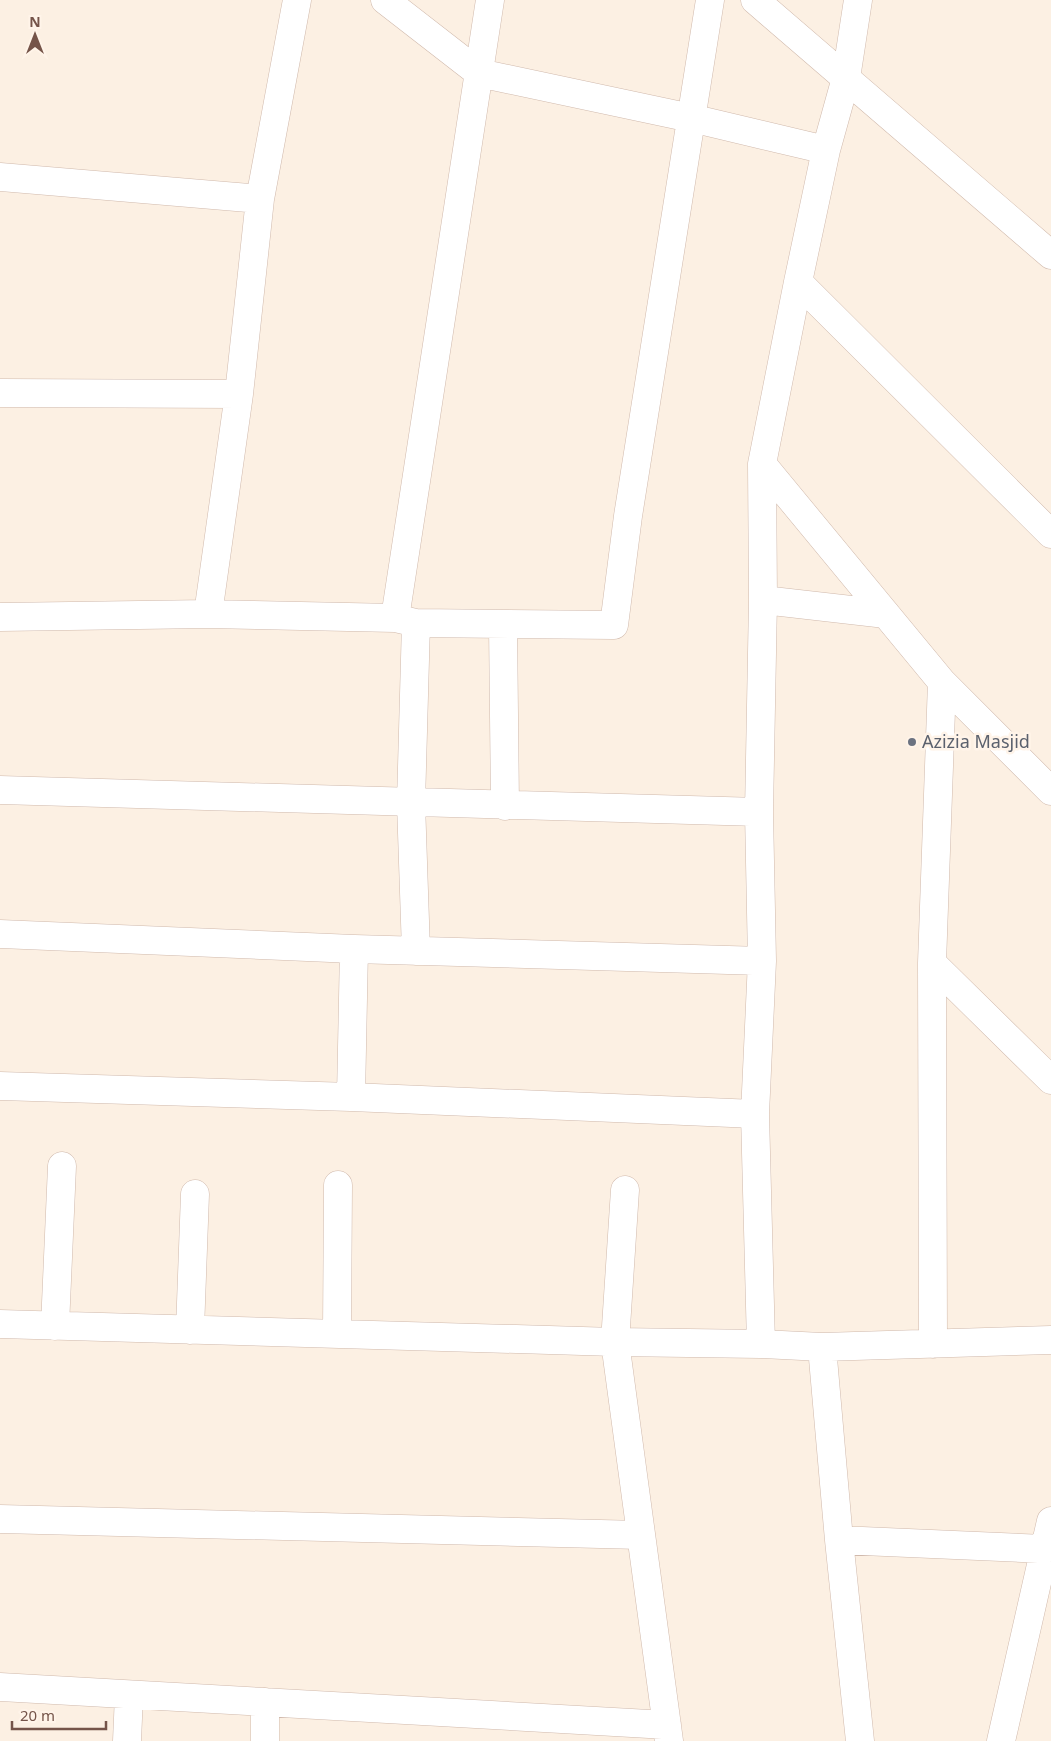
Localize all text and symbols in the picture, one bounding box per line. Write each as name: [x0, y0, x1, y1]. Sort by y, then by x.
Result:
north arrow: [10, 10, 60, 60]
text: N: [29, 12, 41, 31]
place label: Azizia Masjid: [922, 729, 1030, 753]
marker: Azizia Masjid: [906, 736, 918, 748]
scale bar: [12, 1698, 106, 1730]
text: 20 m: [20, 1705, 55, 1725]

